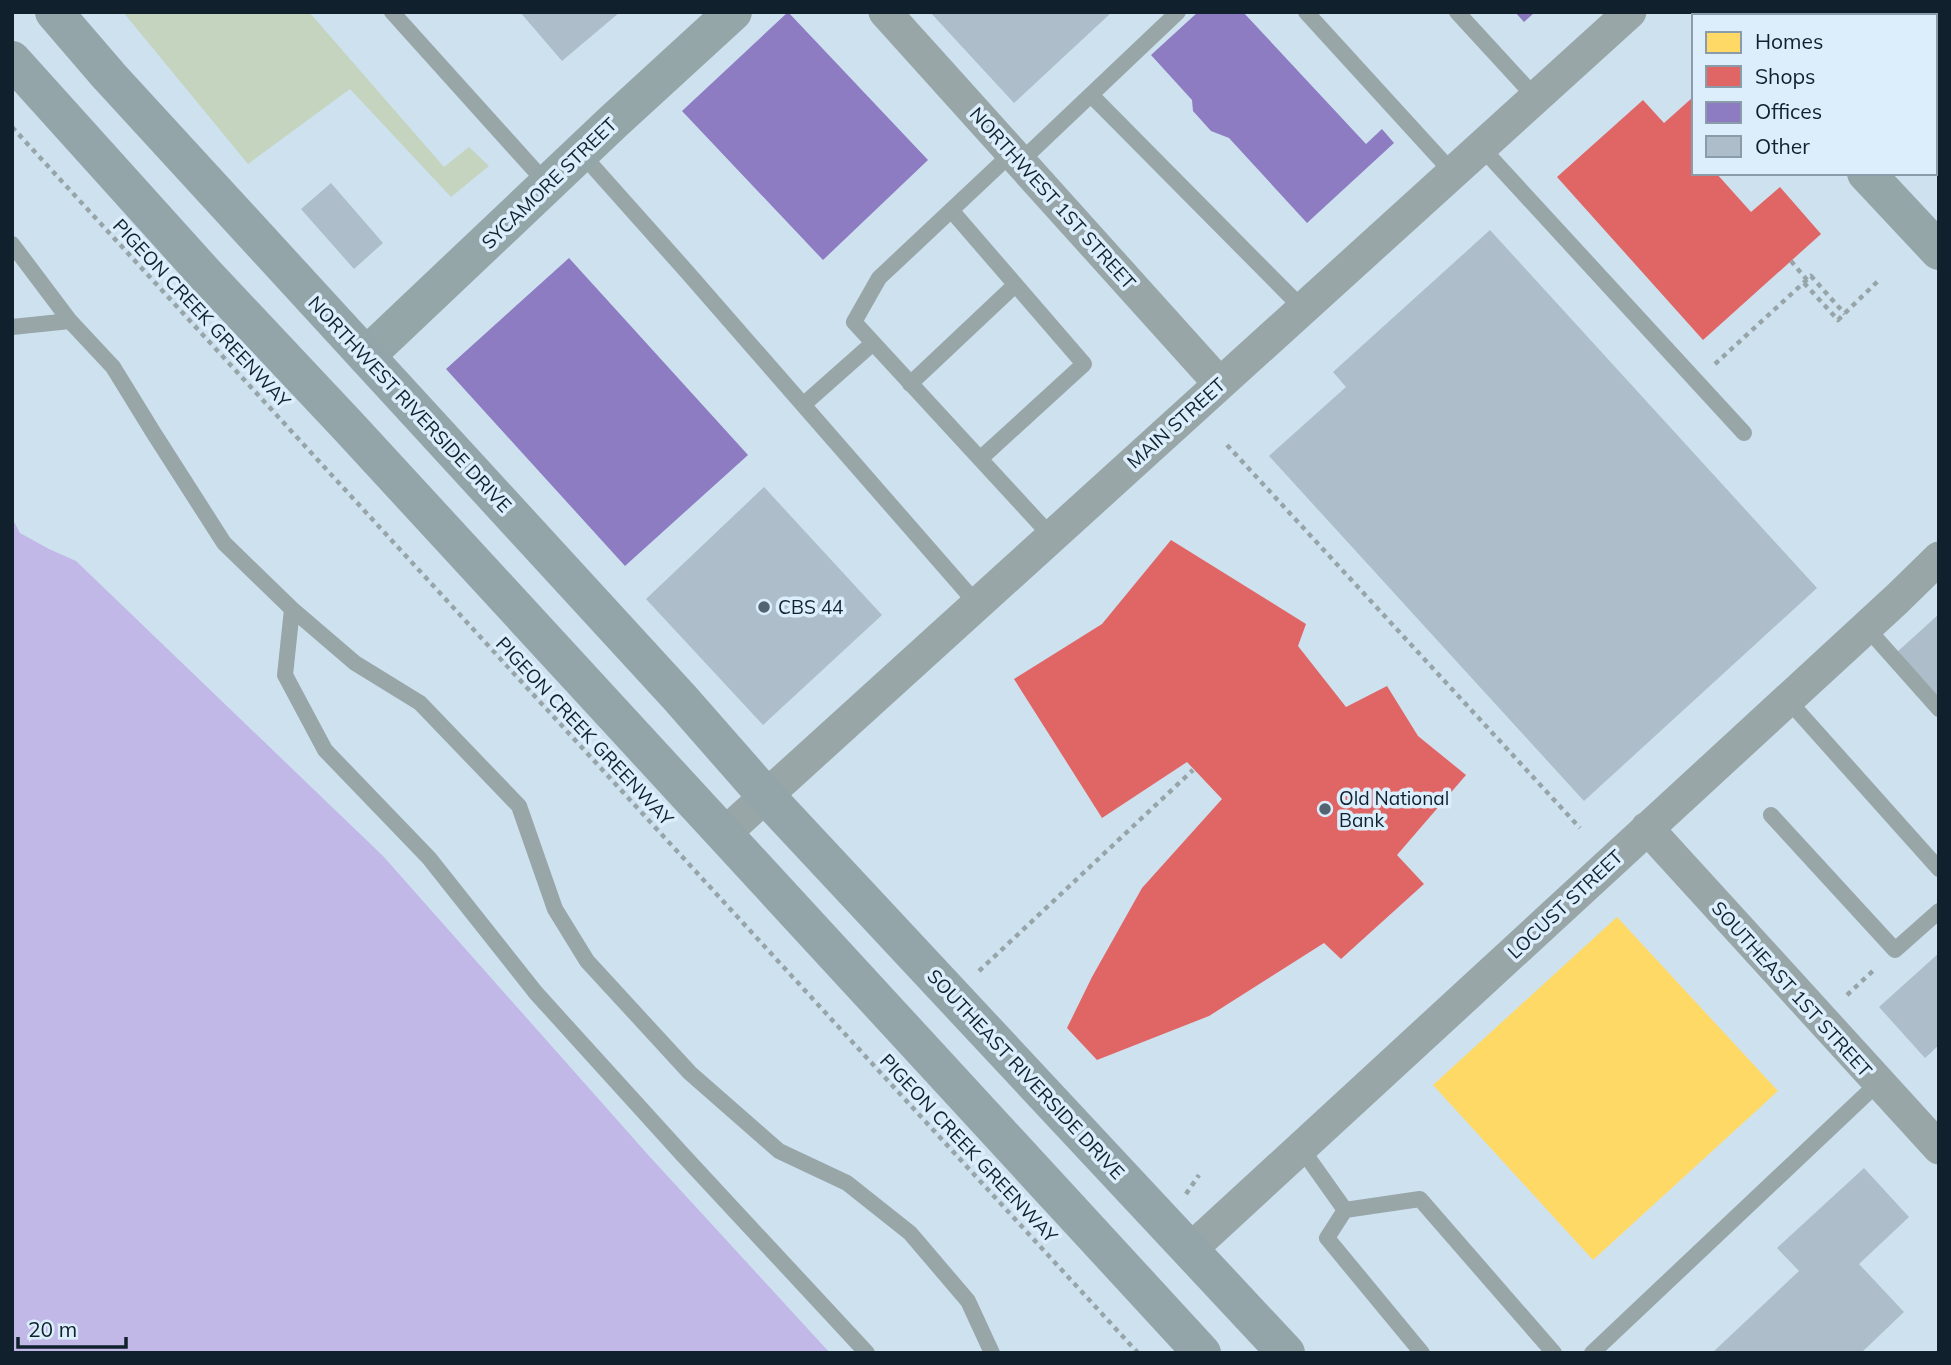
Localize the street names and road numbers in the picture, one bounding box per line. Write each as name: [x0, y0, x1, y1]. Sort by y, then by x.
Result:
street label: NORTHWEST 1ST STREET: [965, 102, 1142, 294]
street label: SYCAMORE STREET: [476, 112, 622, 254]
street label: PIGEON CREEK GREENWAY: [108, 214, 296, 413]
street label: NORTHWEST RIVERSIDE DRIVE: [303, 291, 517, 517]
street label: MAIN STREET: [1122, 372, 1231, 473]
street label: PIGEON CREEK GREENWAY: [491, 632, 679, 831]
street label: LOCUST STREET: [1502, 844, 1628, 964]
street label: SOUTHEAST 1ST STREET: [1707, 896, 1878, 1082]
street label: SOUTHEAST RIVERSIDE DRIVE: [922, 964, 1130, 1184]
street label: PIGEON CREEK GREENWAY: [875, 1049, 1063, 1248]

